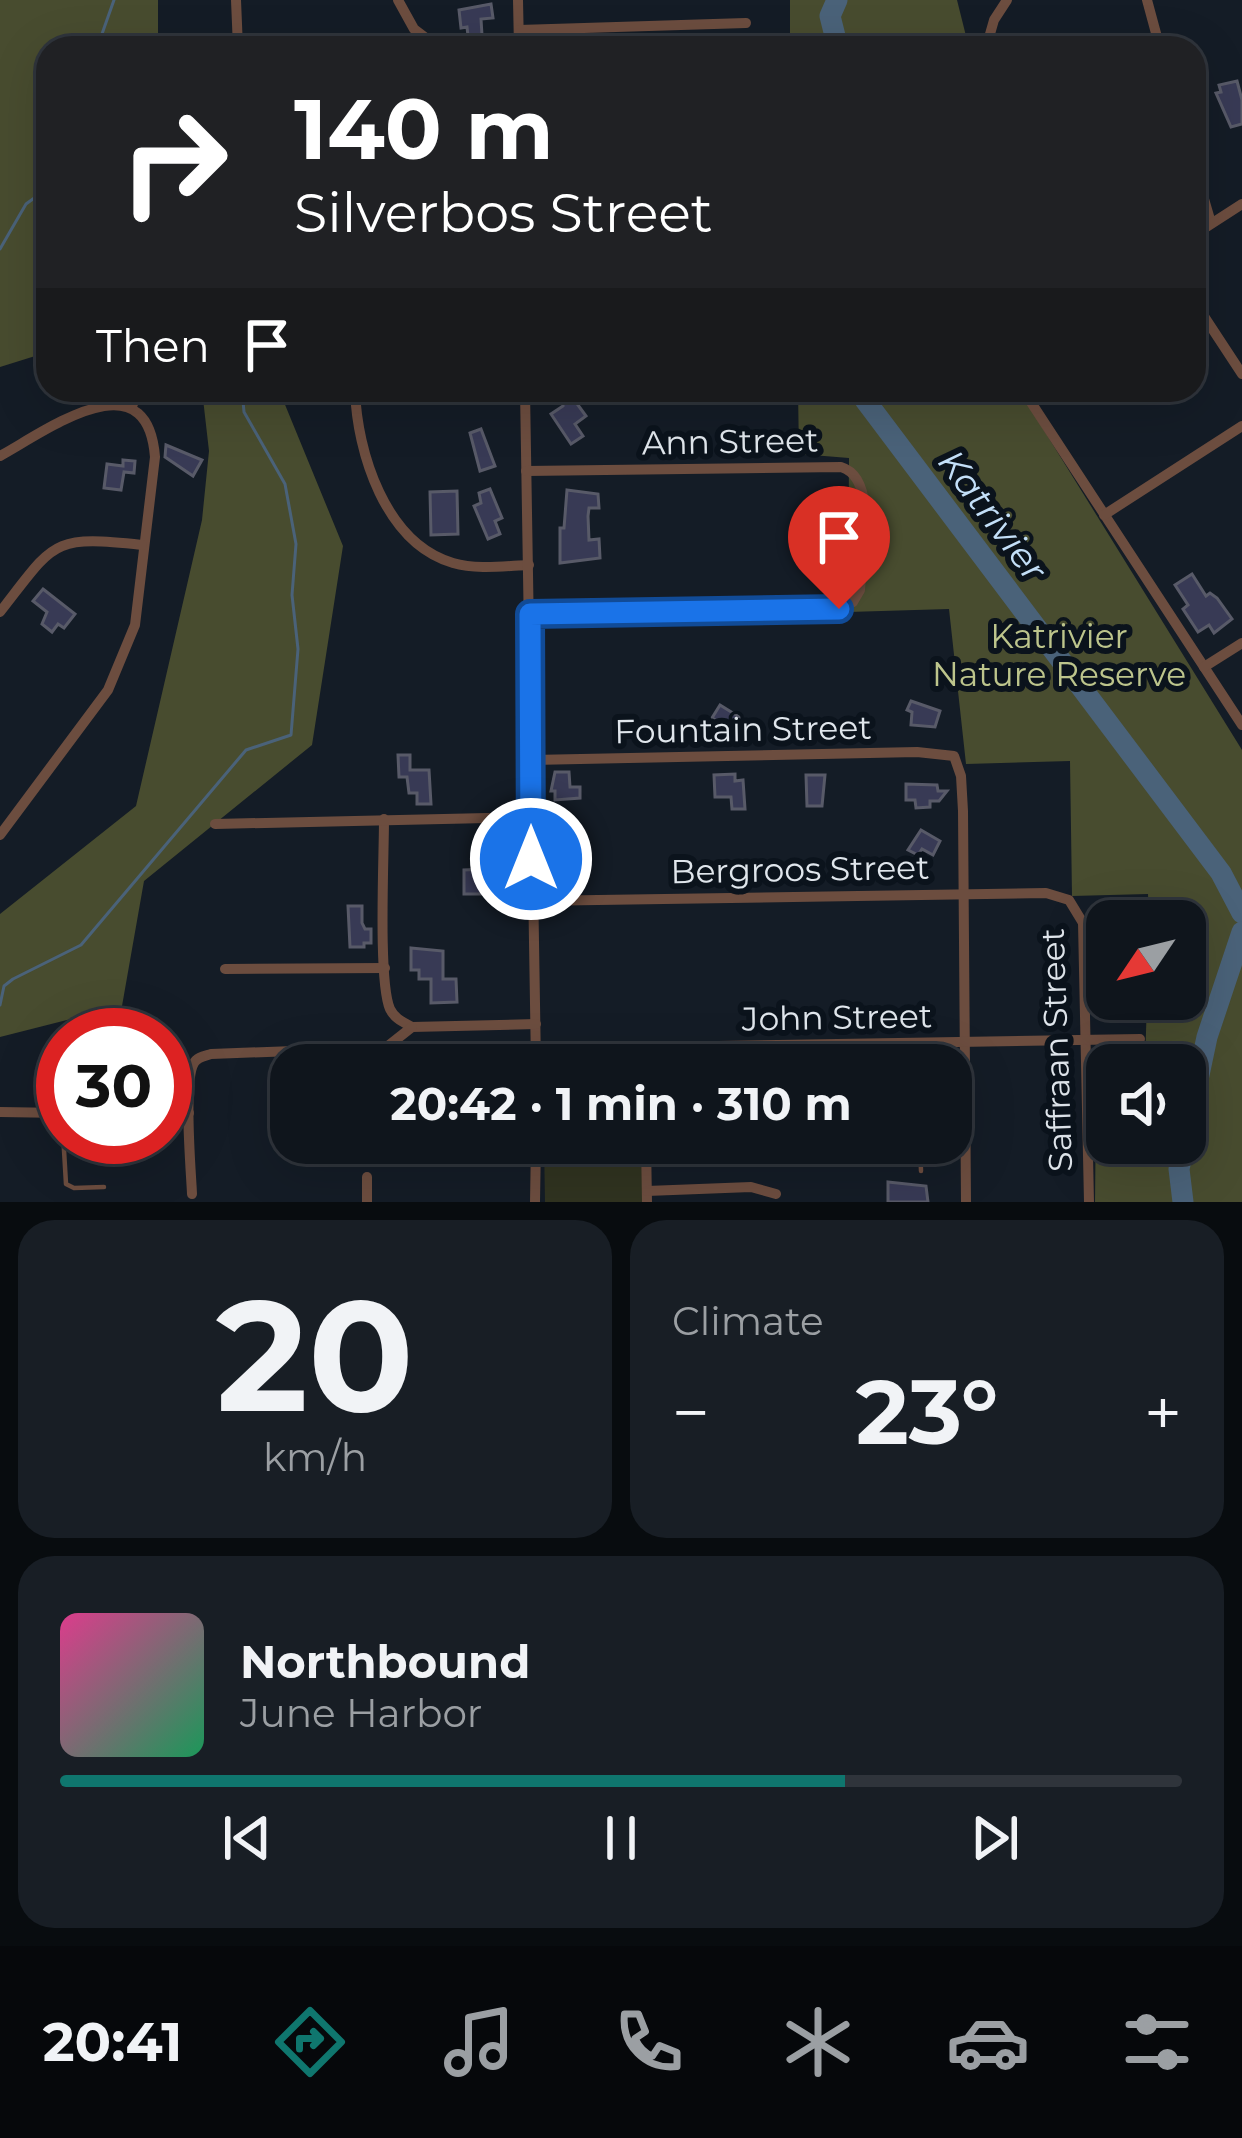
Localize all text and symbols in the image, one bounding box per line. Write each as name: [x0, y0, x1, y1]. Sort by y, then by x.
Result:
text: 140 m: [294, 78, 554, 180]
icon: right: [96, 84, 252, 240]
text: Silverbos Street: [294, 180, 713, 246]
icon: arrive: [234, 312, 300, 378]
text: Then: [96, 318, 210, 373]
street label: Ann Street: [641, 419, 819, 463]
water label: Katrivier: [929, 441, 1058, 591]
pin: [788, 486, 890, 609]
icon: arrive: [806, 504, 872, 570]
park label: Katrivier Nature Reserve: [932, 616, 1186, 694]
street label: Fountain Street: [614, 707, 872, 751]
position arrow: [468, 796, 594, 922]
street label: Bergroos Street: [670, 847, 930, 891]
north arrow: [1086, 900, 1206, 1020]
map controls: [1086, 900, 1206, 1164]
street label: Saffraan Street: [1032, 927, 1080, 1173]
street label: John Street: [741, 995, 932, 1039]
speed limit sign: 30: [36, 1008, 192, 1164]
button: sound: [1086, 1044, 1206, 1164]
text: 20:42 · 1 min · 310 m: [390, 1076, 852, 1131]
text: 20: [216, 1260, 414, 1450]
text: Climate: [672, 1297, 824, 1345]
text: 23°: [856, 1357, 998, 1467]
text: −: [672, 1372, 710, 1453]
text: +: [1144, 1372, 1182, 1453]
text: km/h: [263, 1433, 367, 1481]
text: Northbound: [240, 1634, 530, 1689]
text: June Harbor: [240, 1689, 482, 1737]
icon: previous: [214, 1805, 280, 1871]
icon: pause: [588, 1805, 654, 1871]
icon: next: [962, 1805, 1028, 1871]
icon: directions: [268, 2000, 352, 2084]
icon: music: [437, 2000, 521, 2084]
icon: phone: [607, 2000, 691, 2084]
icon: climate: [776, 2000, 860, 2084]
icon: car: [946, 2000, 1030, 2084]
icon: filters: [1115, 2000, 1199, 2084]
text: 20:41: [43, 2009, 182, 2075]

